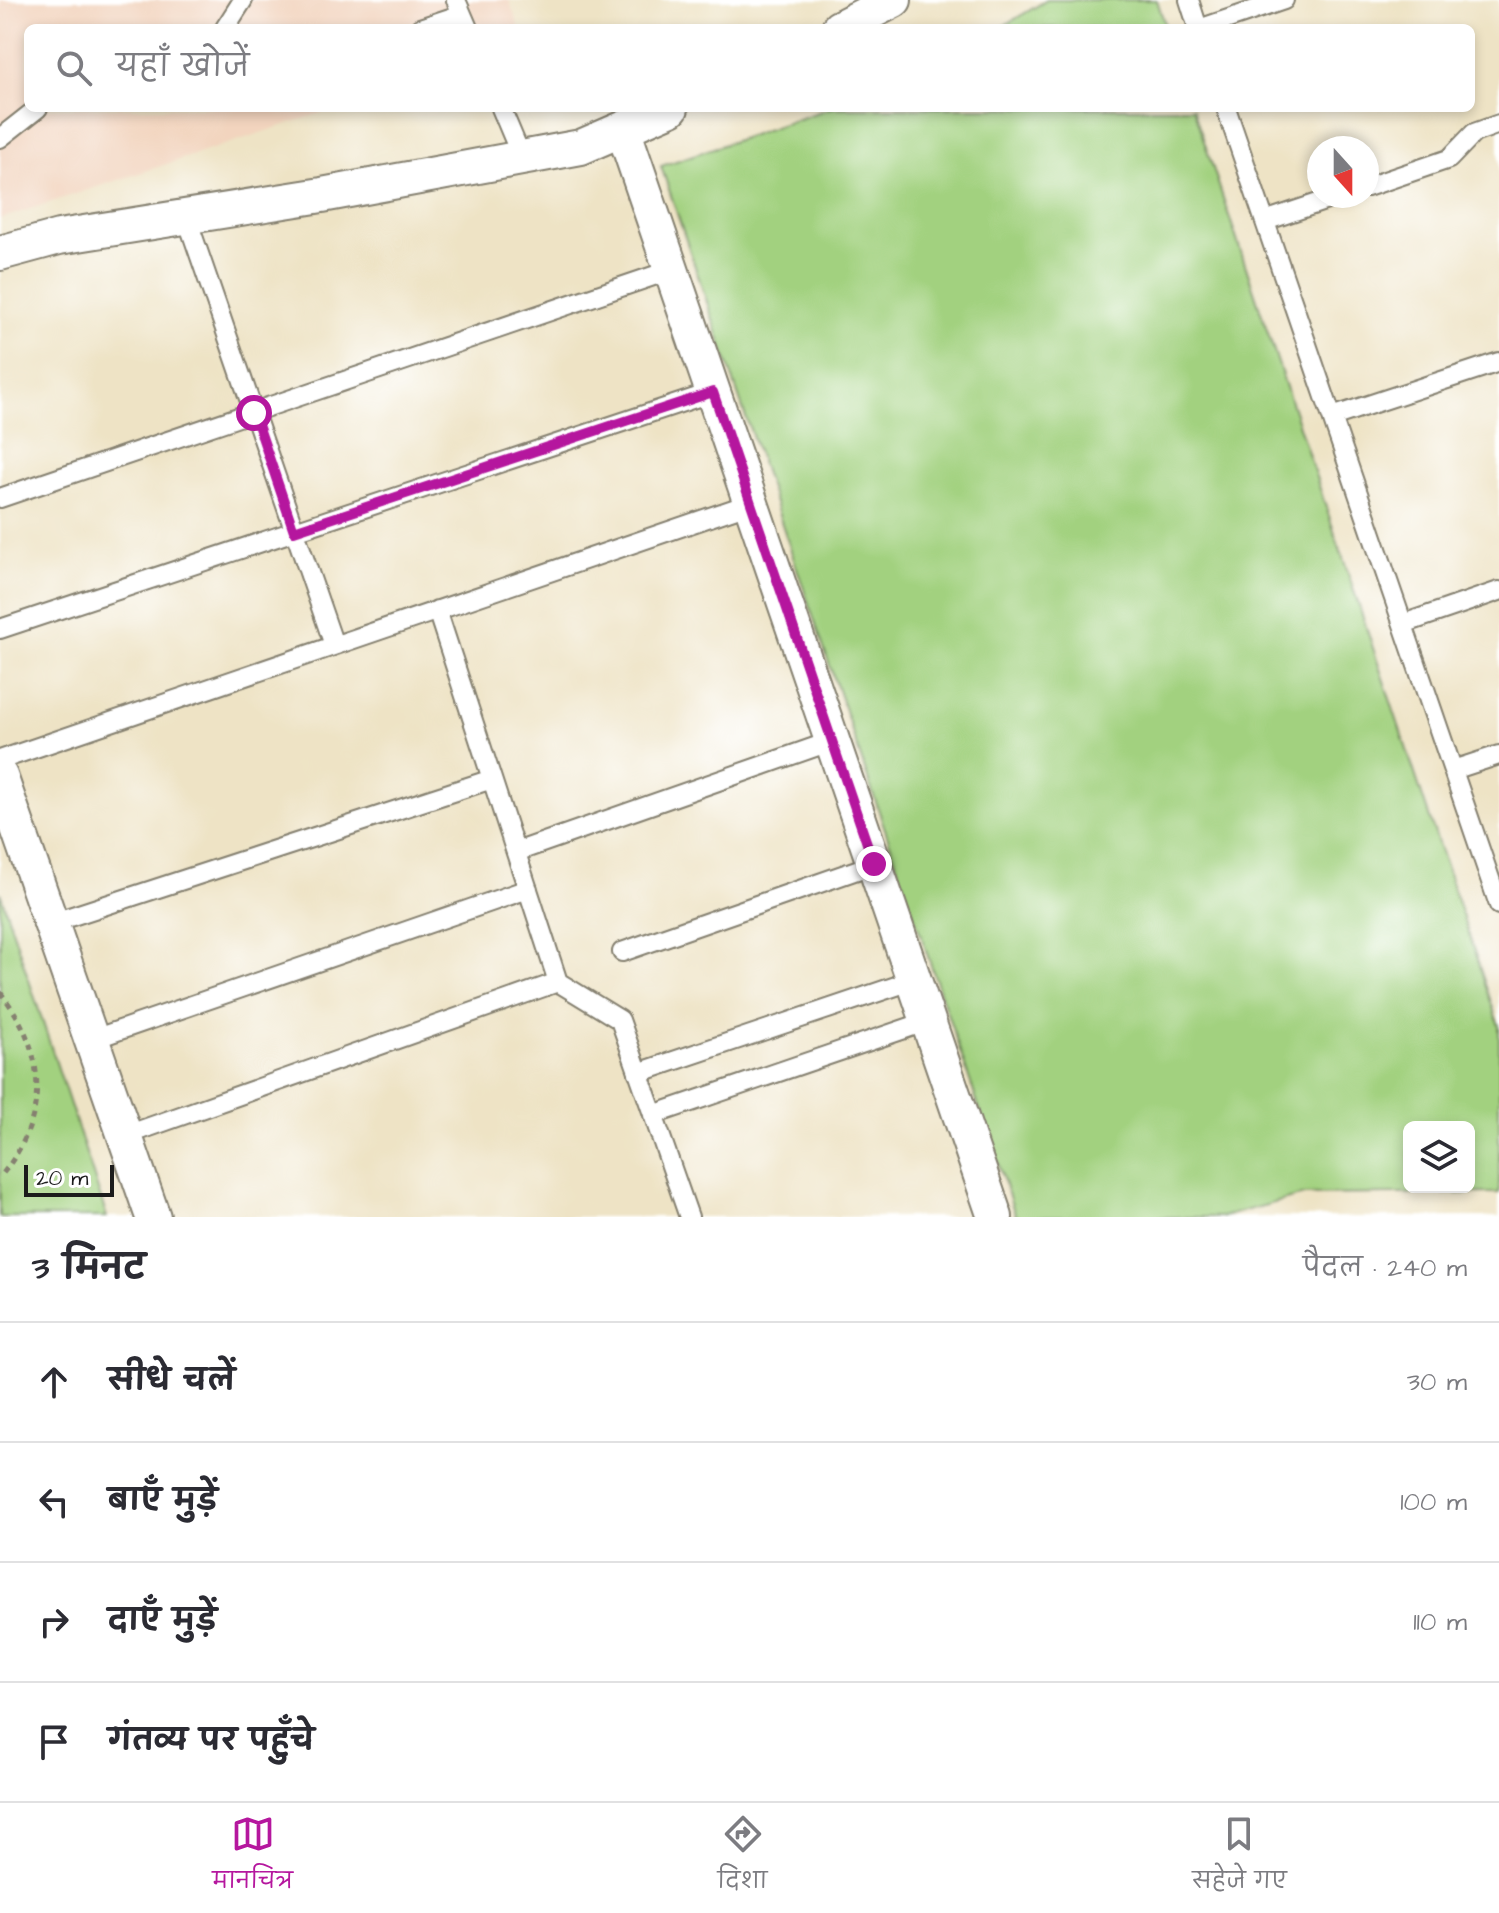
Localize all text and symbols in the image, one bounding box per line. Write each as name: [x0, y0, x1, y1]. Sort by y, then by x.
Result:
search box: [24, 24, 1475, 112]
icon: search: [52, 46, 96, 90]
text: यहाँ खोजें: [116, 46, 249, 88]
north arrow: [1307, 136, 1379, 208]
route start: [236, 395, 272, 431]
route end: [856, 846, 892, 882]
map controls: [1403, 1121, 1475, 1193]
button: layers: [1403, 1121, 1475, 1193]
scale bar: [24, 1161, 114, 1197]
text: 20 m: [36, 1163, 88, 1194]
text: 3 मिनट: [32, 1244, 145, 1292]
text: पैदल · 240 m: [1303, 1250, 1467, 1286]
icon: ahead: [32, 1360, 76, 1404]
text: सीधे चलें: [108, 1360, 235, 1402]
text: 30 m: [1407, 1364, 1467, 1400]
icon: left: [32, 1480, 76, 1524]
text: बाएँ मुड़ें: [108, 1480, 218, 1522]
text: 100 m: [1400, 1484, 1467, 1520]
icon: right: [32, 1600, 76, 1644]
text: दाएँ मुड़ें: [108, 1600, 217, 1642]
text: 110 m: [1413, 1604, 1467, 1640]
icon: arrive: [32, 1720, 76, 1764]
text: गंतव्य पर पहुँचे: [108, 1720, 314, 1762]
tab: मानचित्र: [212, 1812, 293, 1905]
tab: दिशा: [718, 1812, 768, 1905]
tab: सहेजे गए: [1192, 1812, 1287, 1905]

